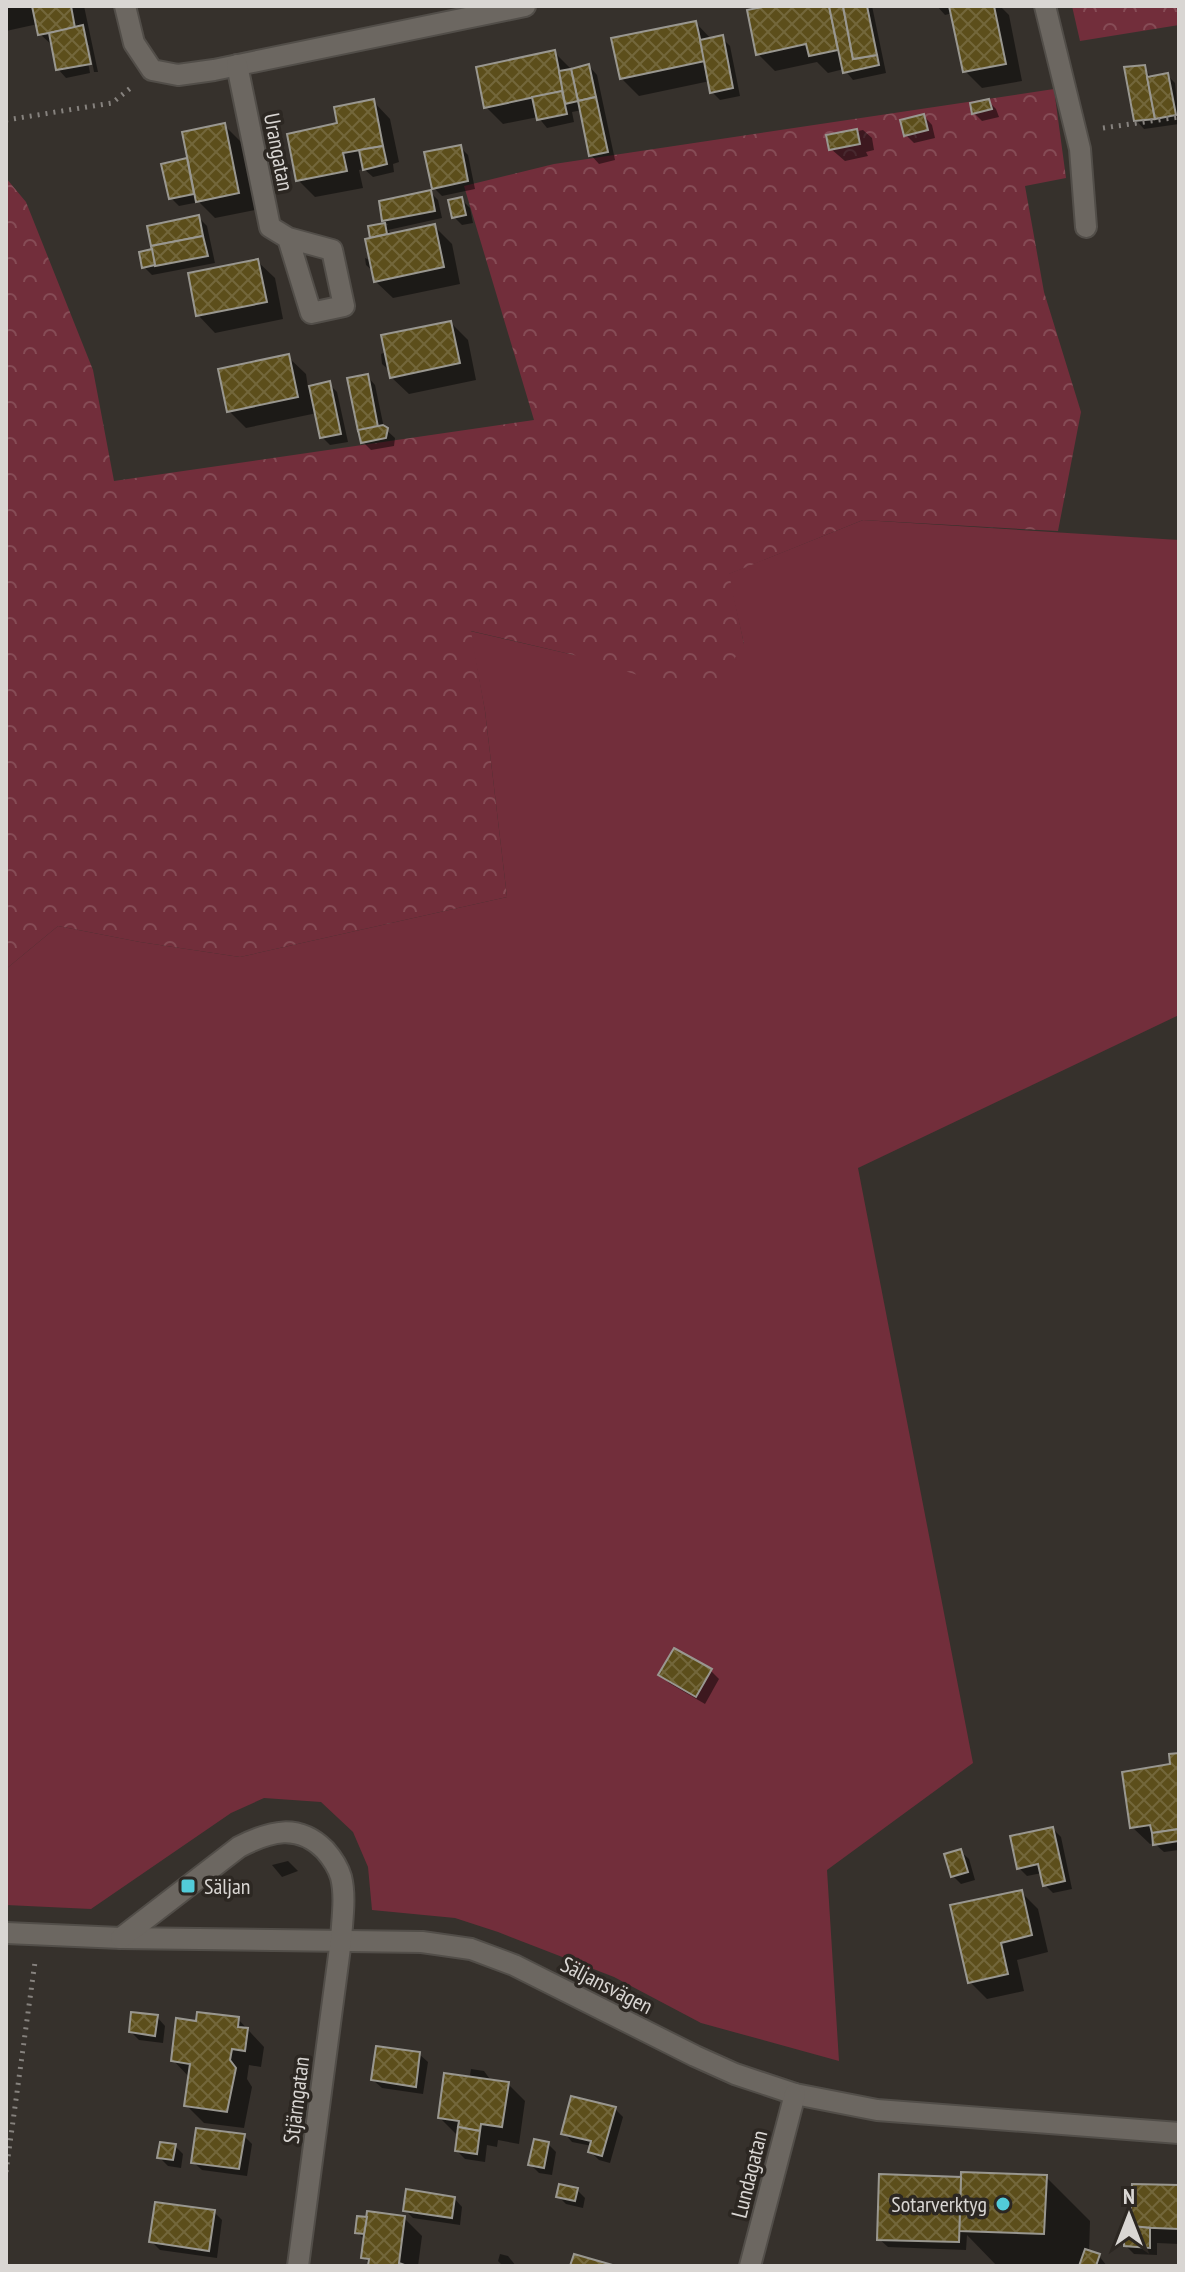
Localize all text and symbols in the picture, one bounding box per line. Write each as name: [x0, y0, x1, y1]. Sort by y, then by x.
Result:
street label: Urangatan: [258, 111, 300, 193]
place label: Säljan: [204, 1872, 251, 1900]
marker: Säljan: [179, 1877, 197, 1895]
street label: Säljansvägen: [556, 1950, 658, 2020]
street label: Stjärngatan: [277, 2055, 315, 2145]
street label: Lundagatan: [725, 2127, 773, 2221]
north arrow: [1089, 2176, 1169, 2256]
text: N: [1123, 2182, 1135, 2210]
place label: Sotarverktyg: [891, 2190, 987, 2218]
marker: Sotarverktyg: [994, 2195, 1012, 2213]

